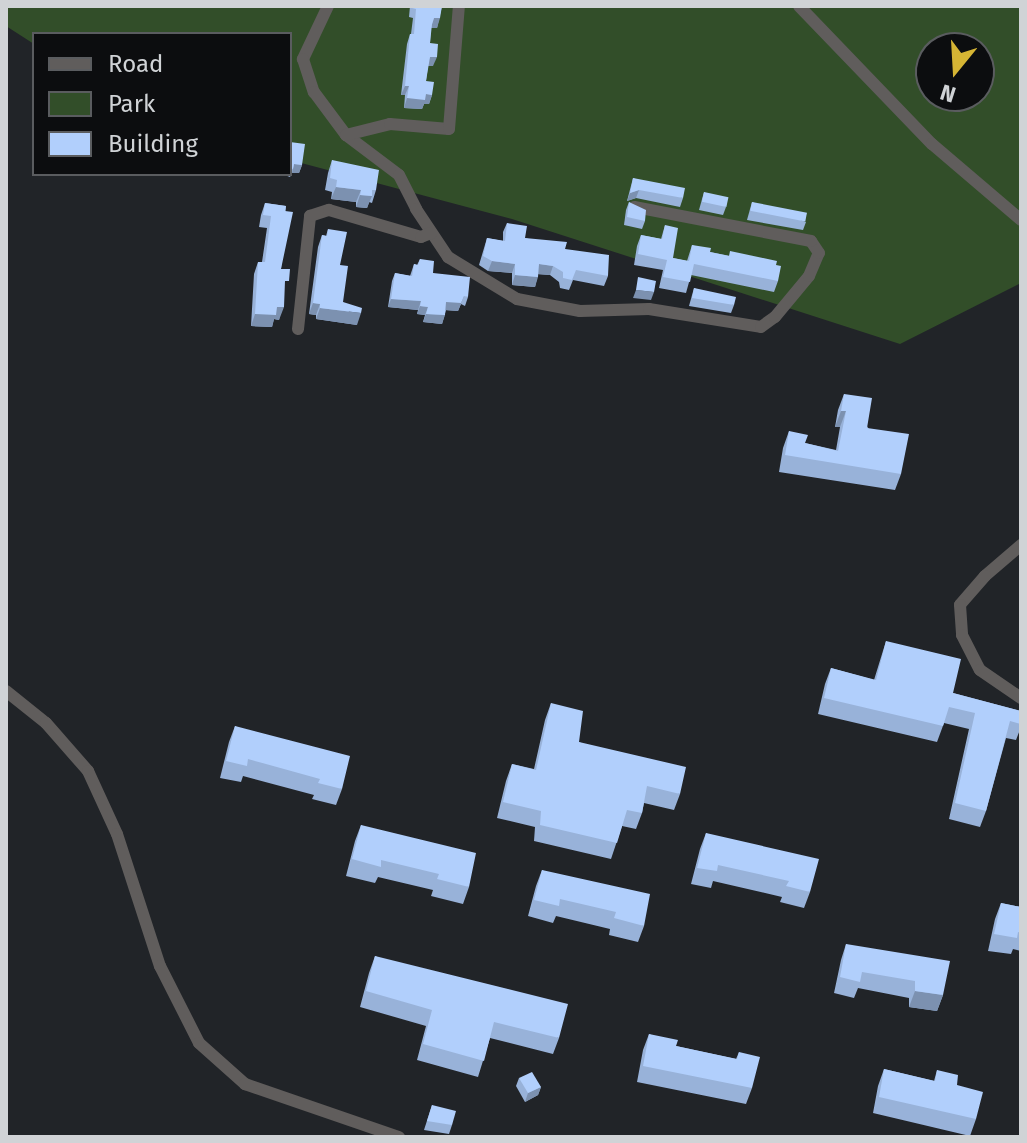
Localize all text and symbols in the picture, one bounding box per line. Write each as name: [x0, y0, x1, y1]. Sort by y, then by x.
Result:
legend: [32, 32, 292, 176]
north arrow: [915, 32, 995, 112]
text: Road: [108, 50, 163, 78]
text: N: [937, 78, 959, 108]
text: Park: [108, 90, 155, 118]
text: Building: [108, 130, 198, 158]

